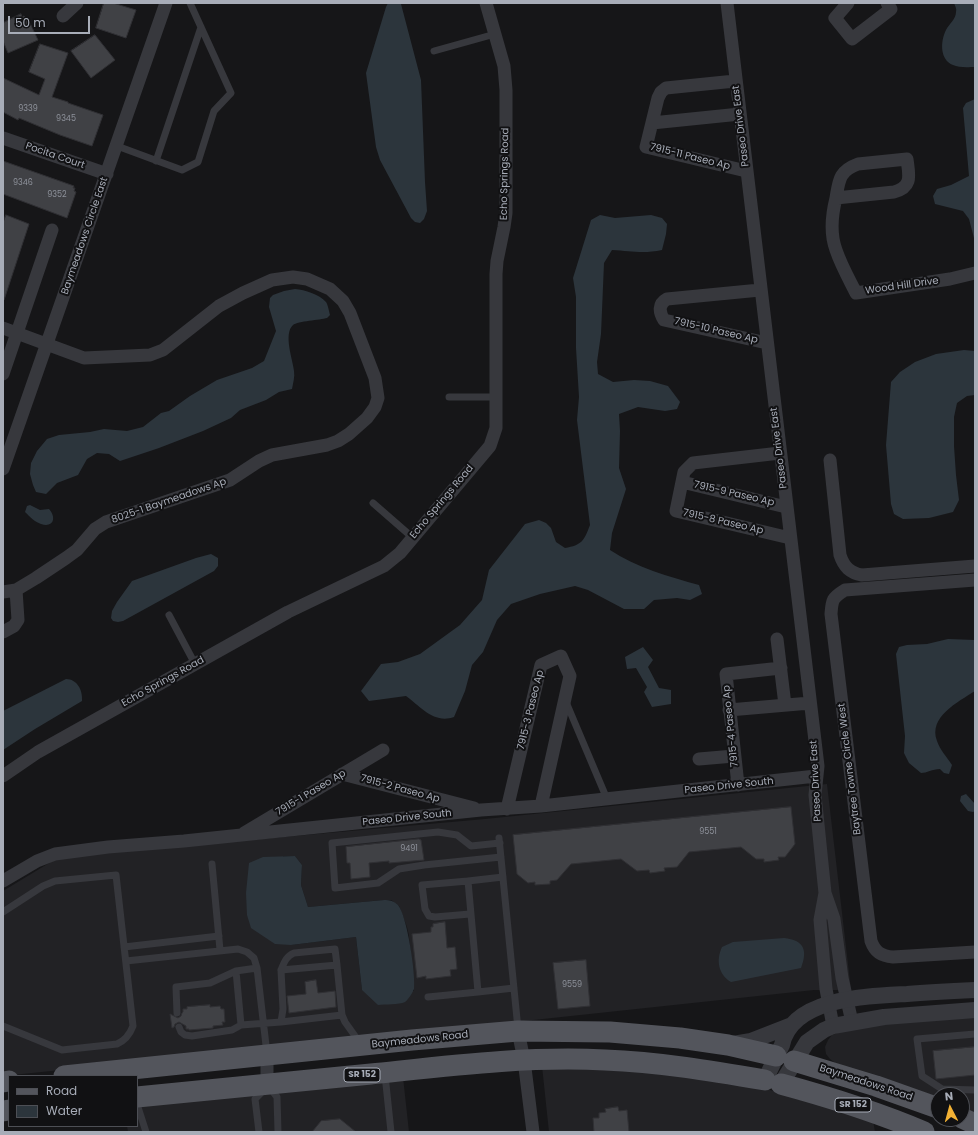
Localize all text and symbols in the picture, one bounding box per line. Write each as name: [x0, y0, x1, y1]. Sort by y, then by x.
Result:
scale bar: [10, 8, 92, 34]
text: 50 m: [15, 14, 46, 31]
street label: Paseo Drive East: [730, 85, 752, 167]
house number: 9339: [18, 104, 38, 114]
house number: 9345: [56, 114, 76, 124]
street label: Echo Springs Road: [498, 128, 512, 220]
street label: Pocita Court: [24, 140, 86, 172]
street label: 7915-11 Paseo Ap: [649, 141, 731, 173]
street label: Baymeadows Circle East: [59, 176, 111, 296]
house number: 9346: [13, 178, 33, 188]
house number: 9352: [47, 190, 67, 200]
street label: Wood Hill Drive: [865, 275, 939, 297]
street label: 7915-10 Paseo Ap: [673, 316, 759, 346]
street label: Paseo Drive East: [768, 407, 790, 489]
street label: Echo Springs Road: [408, 463, 476, 541]
street label: 8025-1 Baymeadows Ap: [110, 476, 228, 526]
street label: 7915-9 Paseo Ap: [693, 479, 775, 509]
street label: 7915-8 Paseo Ap: [682, 507, 764, 537]
street label: Echo Springs Road: [120, 654, 206, 710]
street label: 7915-3 Paseo Ap: [515, 669, 547, 751]
street label: 7915-4 Paseo Ap: [721, 684, 741, 768]
street label: Baytree Towne Circle West: [836, 703, 864, 835]
street label: Paseo Drive East: [808, 740, 824, 822]
street label: 7915-1 Paseo Ap: [274, 767, 348, 819]
street label: 7915-2 Paseo Ap: [359, 773, 441, 805]
street label: Paseo Drive South: [684, 775, 774, 797]
street label: Paseo Drive South: [362, 807, 452, 829]
house number: 9551: [699, 827, 717, 837]
house number: 9491: [400, 844, 418, 854]
house number: 9559: [562, 980, 582, 990]
street label: Baymeadows Road: [371, 1029, 469, 1051]
street label: Baymeadows Road: [818, 1062, 914, 1104]
road number: SR 152: [344, 1068, 380, 1082]
legend: [8, 1075, 138, 1127]
text: Road: [46, 1082, 77, 1099]
north arrow: [930, 1087, 970, 1127]
text: N: [944, 1088, 954, 1104]
road number: SR 152: [835, 1098, 871, 1112]
text: Water: [46, 1102, 82, 1119]

